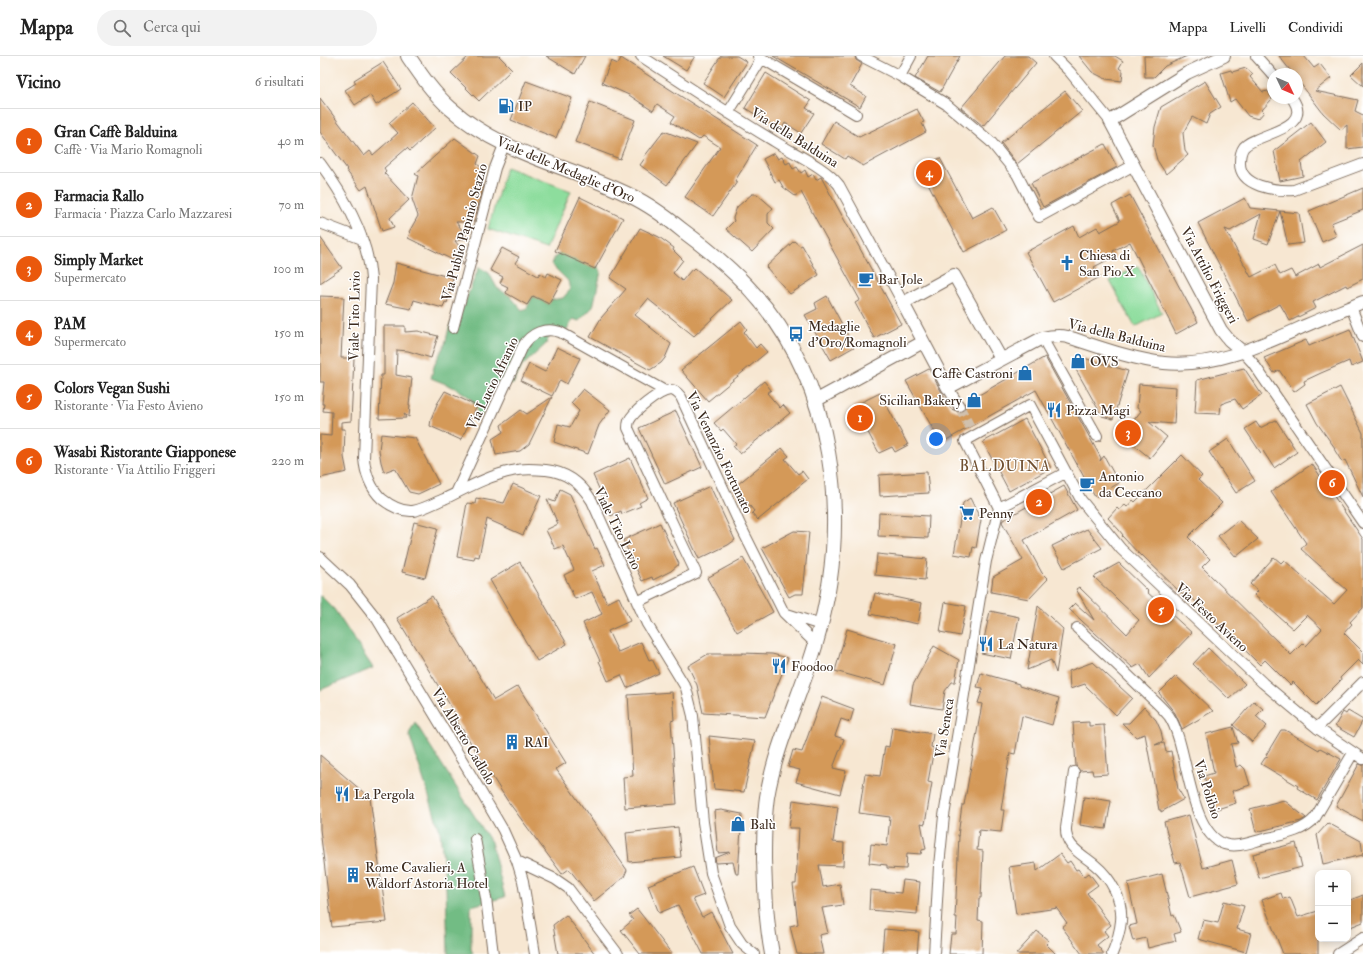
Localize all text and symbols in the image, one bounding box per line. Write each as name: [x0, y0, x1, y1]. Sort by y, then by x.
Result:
search box: [97, 10, 377, 46]
text: Mappa: [20, 16, 73, 40]
icon: search: [111, 17, 133, 39]
text: Cerca qui: [143, 18, 201, 37]
text: Mappa: [1168, 19, 1207, 36]
text: Livelli: [1229, 19, 1266, 36]
text: Condividi: [1288, 19, 1343, 36]
north arrow: [1267, 68, 1303, 104]
text: Vicino: [16, 72, 61, 93]
text: 6 risultati: [255, 74, 304, 90]
fuel station icon: IP: [497, 97, 515, 115]
place label: IP: [518, 98, 532, 115]
street label: Via della Balduina: [748, 104, 842, 171]
text: Gran Caffè Balduina: [54, 123, 177, 142]
text: 1: [27, 133, 31, 149]
text: 40 m: [278, 133, 304, 149]
street label: Viale delle Medaglie d'Oro: [494, 133, 638, 206]
text: Caffè · Via Mario Romagnoli: [54, 142, 202, 158]
pin: 4: [916, 158, 942, 188]
street label: Via Publio Papinio Stazio: [438, 161, 492, 303]
text: Farmacia Rallo: [54, 187, 144, 206]
text: 2: [26, 197, 32, 213]
text: 70 m: [279, 197, 304, 213]
text: Farmacia · Piazza Carlo Mazzaresi: [54, 206, 232, 222]
street label: Via Attilio Friggeri: [1177, 224, 1242, 327]
place label: Chiesa di San Pio X: [1079, 247, 1135, 280]
text: Simply Market: [54, 251, 143, 270]
church icon: Chiesa di San Pio X: [1058, 254, 1076, 272]
text: 3: [27, 261, 32, 277]
text: 100 m: [273, 261, 304, 277]
text: Supermercato: [54, 270, 126, 286]
cafe icon: Bar Jole: [857, 270, 875, 288]
street label: Viale Tito Livio: [345, 271, 364, 361]
place label: Bar Jole: [878, 271, 923, 288]
text: PAM: [54, 315, 86, 334]
street label: Via della Balduina: [1066, 315, 1168, 356]
place label: Medaglie d'Oro/Romagnoli: [808, 318, 907, 351]
text: 4: [25, 325, 33, 341]
text: 150 m: [274, 325, 304, 341]
bus stop icon: Medaglie d'Oro/Romagnoli: [787, 325, 805, 343]
text: Supermercato: [54, 334, 126, 350]
street label: Via Lucio Afranio: [463, 334, 522, 432]
shop icon: OVS: [1069, 352, 1087, 370]
place label: OVS: [1090, 353, 1119, 370]
shop icon: Caffè Castroni: [1016, 364, 1034, 382]
place label: Caffè Castroni: [932, 365, 1013, 382]
text: Colors Vegan Sushi: [54, 379, 170, 398]
street label: Via Venanzio Fortunato: [683, 388, 757, 516]
text: 5: [26, 389, 32, 405]
text: 150 m: [274, 389, 304, 405]
shop icon: Sicilian Bakery: [965, 391, 983, 409]
place label: Sicilian Bakery: [879, 392, 963, 410]
text: Ristorante · Via Festo Avieno: [54, 398, 203, 414]
restaurant icon: Pizza Magi: [1045, 401, 1063, 419]
place label: Pizza Magi: [1066, 402, 1130, 419]
pin: 1: [847, 403, 873, 433]
pin: 3: [1115, 418, 1141, 448]
your location: [926, 429, 946, 449]
text: Wasabi Ristorante Giapponese: [54, 443, 236, 462]
text: 6: [26, 453, 32, 469]
text: 220 m: [271, 453, 304, 469]
district label: BALDUINA: [959, 457, 1051, 476]
text: Ristorante · Via Attilio Friggeri: [54, 462, 215, 478]
place label: Antonio da Ceccano: [1098, 468, 1162, 501]
pin: 6: [1319, 468, 1345, 498]
cafe icon: Antonio da Ceccano: [1078, 475, 1096, 493]
street label: Viale Tito Livio: [590, 484, 645, 573]
pin: 2: [1026, 487, 1052, 517]
supermarket icon: Penny: [958, 504, 976, 522]
place label: Penny: [979, 505, 1014, 523]
street label: Via Festo Avieno: [1172, 579, 1252, 656]
pin: 5: [1148, 595, 1174, 625]
restaurant icon: La Natura: [977, 635, 995, 653]
place label: La Natura: [998, 636, 1058, 653]
restaurant icon: Foodoo: [770, 657, 788, 675]
place label: Foodoo: [791, 658, 834, 675]
street label: Via Alberto Cadlolo: [428, 685, 499, 788]
street label: Via Seneca: [931, 697, 958, 759]
building icon: RAI: [503, 733, 521, 751]
place label: RAI: [524, 734, 549, 751]
street label: Via Polibio: [1190, 757, 1225, 821]
restaurant icon: La Pergola: [333, 785, 351, 803]
place label: La Pergola: [354, 786, 415, 803]
shop icon: Balù: [729, 815, 747, 833]
place label: Balù: [750, 816, 776, 833]
place label: Rome Cavalieri, A Waldorf Astoria Hotel: [364, 859, 489, 892]
building icon: Rome Cavalieri, A Waldorf Astoria Hotel: [344, 866, 362, 884]
map controls: [1315, 870, 1351, 942]
button: +: [1315, 870, 1351, 906]
button: −: [1315, 906, 1351, 942]

